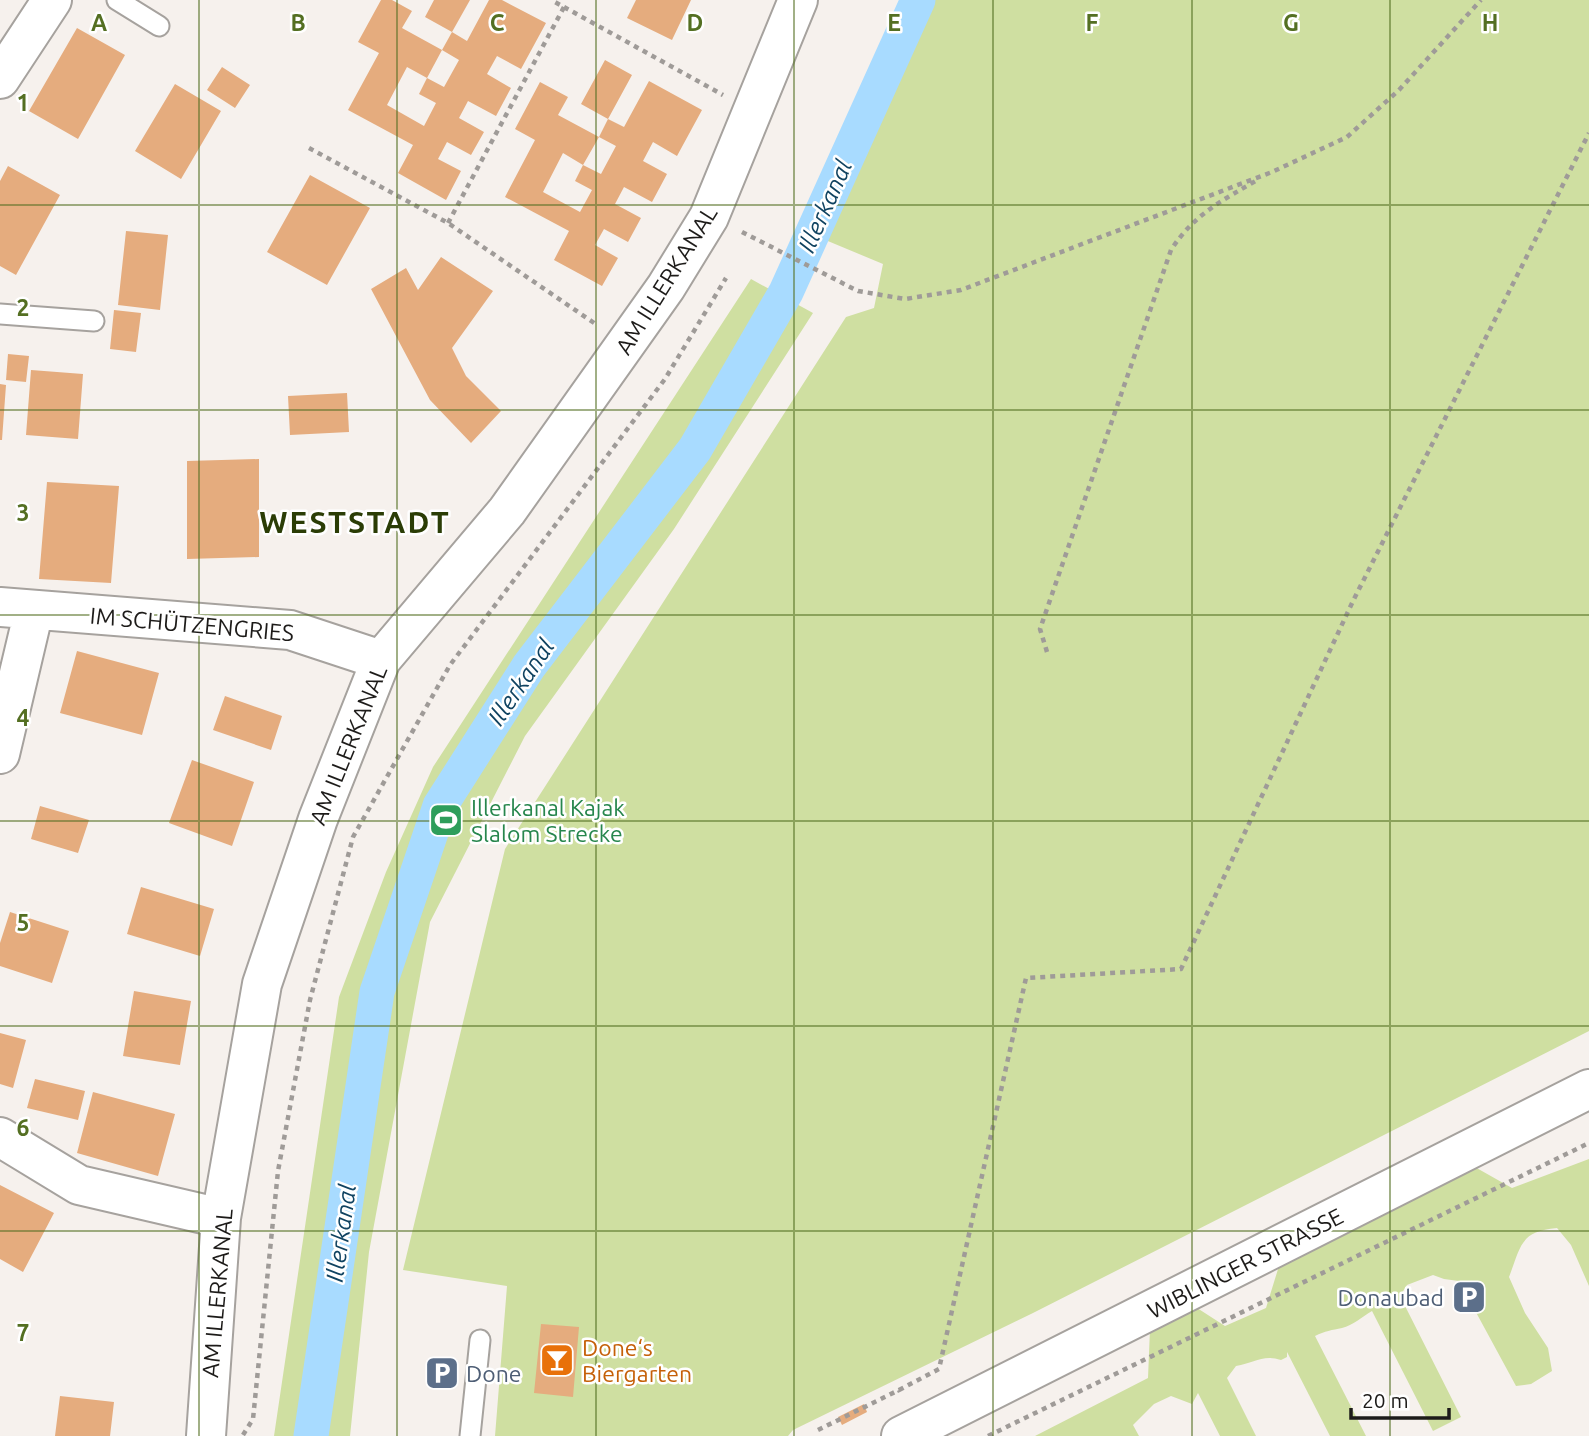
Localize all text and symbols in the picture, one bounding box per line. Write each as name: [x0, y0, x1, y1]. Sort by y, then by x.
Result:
text: A: [91, 10, 107, 35]
text: B: [290, 10, 306, 35]
text: C: [490, 10, 505, 35]
text: D: [687, 10, 703, 35]
text: E: [887, 10, 901, 35]
text: F: [1086, 10, 1099, 35]
text: G: [1283, 10, 1299, 35]
text: H: [1482, 10, 1498, 35]
text: 1: [17, 90, 29, 115]
water label: Illerkanal: [793, 155, 857, 256]
street label: AM ILLERKANAL: [610, 201, 722, 359]
text: 2: [17, 295, 29, 320]
text: 3: [17, 500, 29, 525]
district label: WESTSTADT: [259, 505, 451, 539]
street label: IM SCHÜTZENGRIES: [89, 603, 295, 645]
water label: Illerkanal: [482, 633, 560, 730]
street label: AM ILLERKANAL: [305, 661, 391, 828]
text: 4: [17, 705, 30, 730]
place label: Illerkanal Kajak Slalom Strecke: [471, 795, 625, 846]
sports icon: Illerkanal Kajak Slalom Strecke: [427, 801, 465, 839]
text: 5: [17, 910, 29, 935]
text: 6: [17, 1115, 30, 1140]
water label: Illerkanal: [321, 1182, 361, 1284]
street label: WIBLINGER STRASSE: [1143, 1203, 1347, 1323]
street label: AM ILLERKANAL: [197, 1207, 237, 1379]
parking icon: Donaubad: [1450, 1278, 1488, 1316]
place label: Donaubad: [1337, 1285, 1444, 1310]
text: 7: [17, 1320, 29, 1345]
place label: Done‘s Biergarten: [582, 1335, 692, 1386]
bar icon: Done‘s Biergarten: [538, 1341, 576, 1379]
parking icon: Done: [423, 1354, 461, 1392]
place label: Done: [466, 1361, 522, 1386]
scale bar: [1351, 1376, 1449, 1420]
text: 20 m: [1362, 1388, 1409, 1412]

